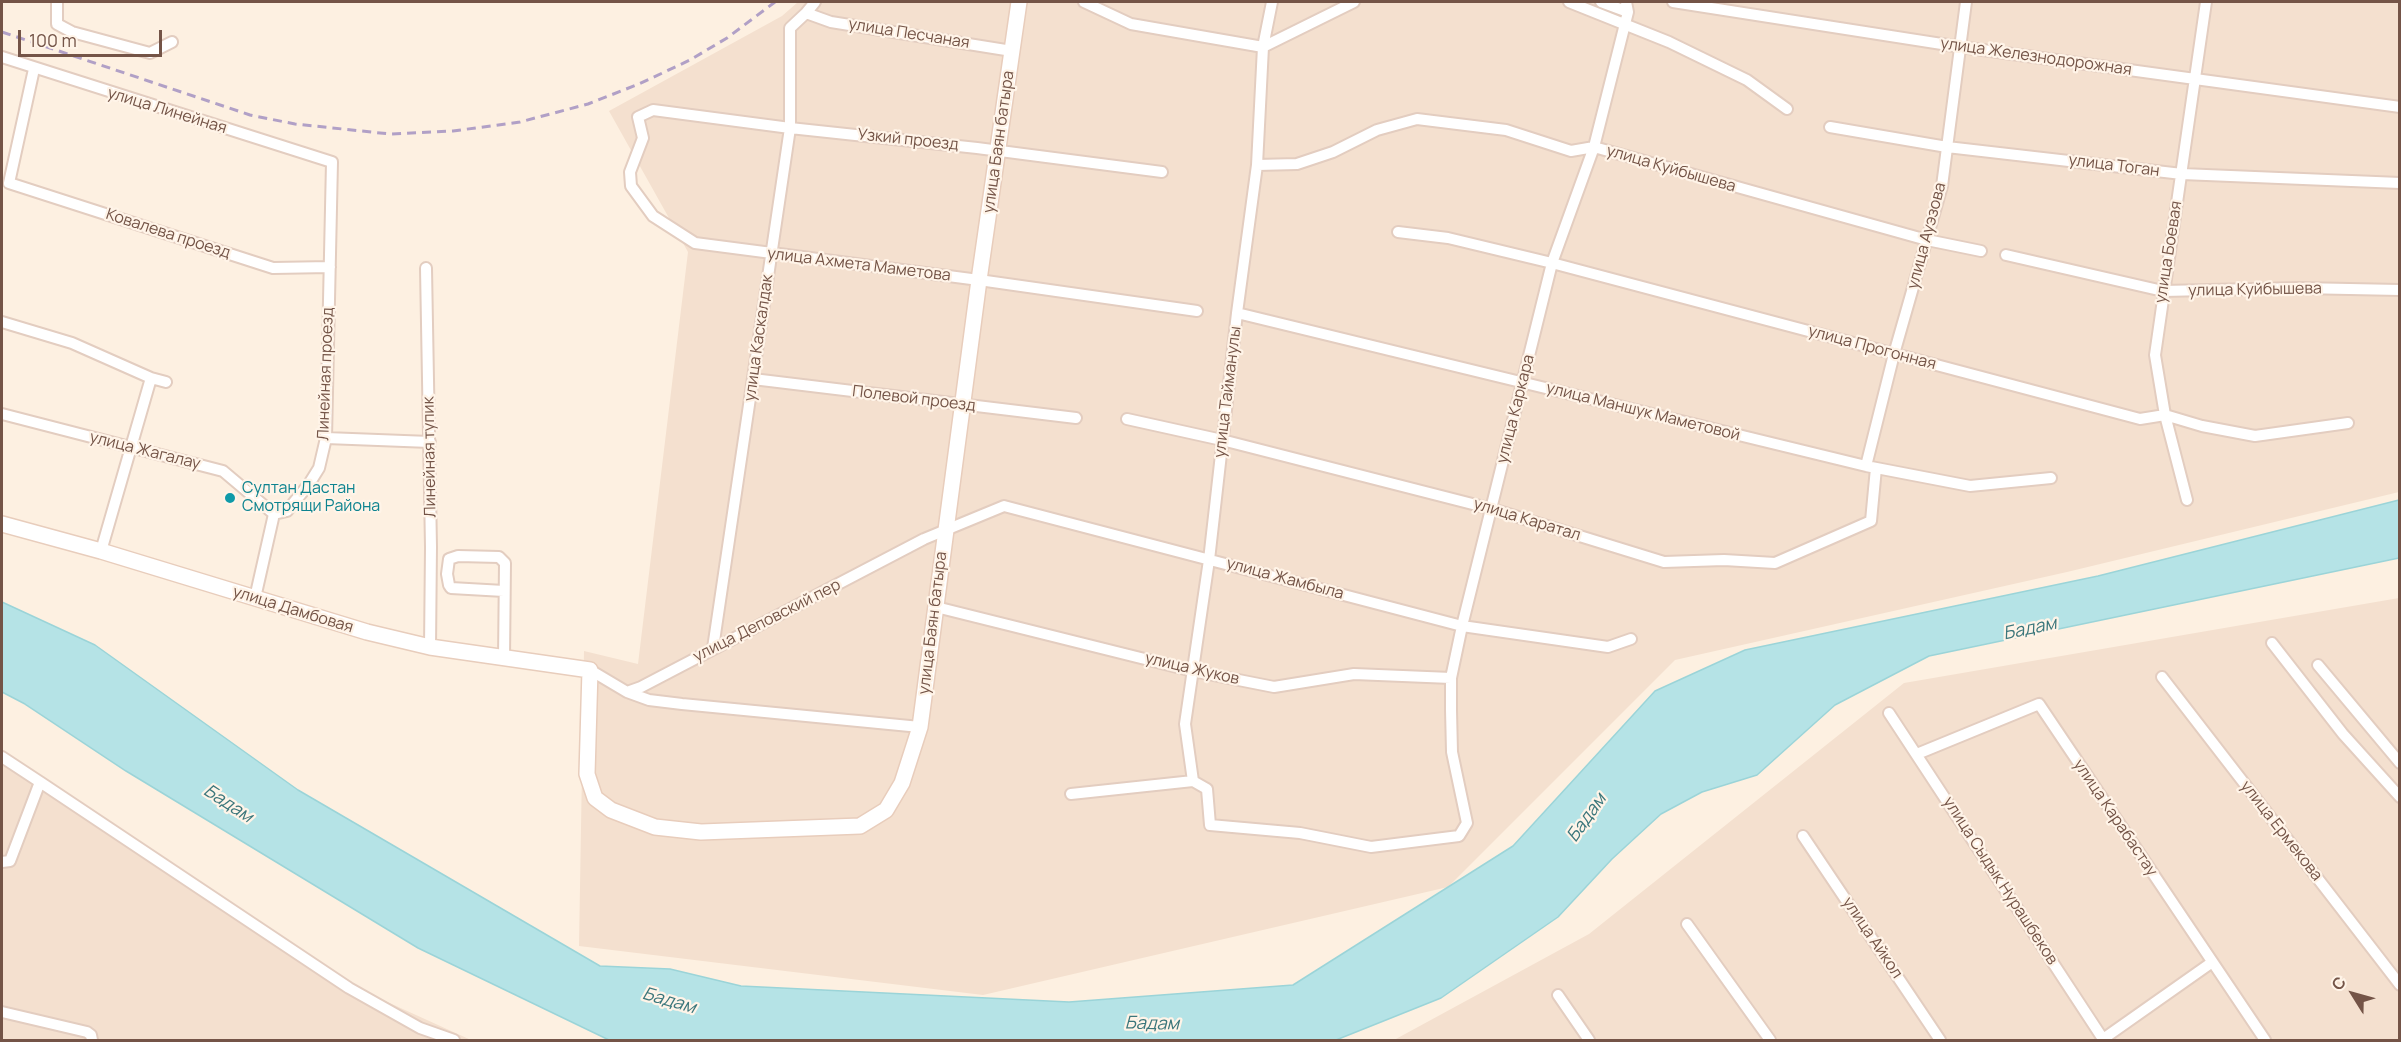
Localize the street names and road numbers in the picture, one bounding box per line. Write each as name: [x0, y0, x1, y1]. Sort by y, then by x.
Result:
street label: улица Песчаная: [847, 15, 971, 53]
street label: улица Железнодорожная: [1939, 34, 2133, 80]
street label: улица Баян батыра: [979, 69, 1019, 215]
street label: улица Линейная: [105, 84, 229, 138]
street label: Узкий проезд: [856, 125, 960, 155]
street label: улица Куйбышева: [1604, 141, 1738, 197]
street label: улица Тоган: [2067, 151, 2161, 181]
street label: улица Ауэзова: [1904, 181, 1950, 291]
street label: улица Боевая: [2151, 200, 2187, 304]
street label: Ковалева проезд: [103, 205, 233, 263]
street label: улица Ахмета Маметова: [766, 244, 952, 286]
street label: улица Каскалдак: [741, 273, 777, 403]
street label: улица Куйбышева: [2188, 279, 2322, 301]
street label: Линейная проезд: [314, 307, 338, 441]
street label: улица Прогонная: [1806, 322, 1938, 374]
street label: улица Тайманулы: [1210, 325, 1246, 459]
street label: улица Каркара: [1493, 353, 1539, 465]
street label: улица Маншук Маметовой: [1544, 379, 1742, 445]
street label: Полевой проезд: [851, 382, 977, 416]
street label: Линейная тупик: [419, 396, 441, 518]
street label: улица Жагалау: [88, 428, 202, 474]
street label: улица Каратал: [1471, 495, 1583, 545]
street label: улица Баян батыра: [915, 550, 951, 696]
street label: улица Жамбыла: [1224, 554, 1346, 604]
street label: улица Деповский пер: [690, 575, 844, 667]
street label: улица Дамбовая: [230, 583, 356, 637]
street label: улица Жуков: [1143, 649, 1241, 689]
street label: улица Карабастау: [2069, 756, 2161, 880]
street label: улица Ермекова: [2236, 777, 2326, 885]
street label: улица Сыдык Нурашбеков: [1938, 793, 2062, 969]
street label: улица Айкол: [1838, 894, 1906, 982]

